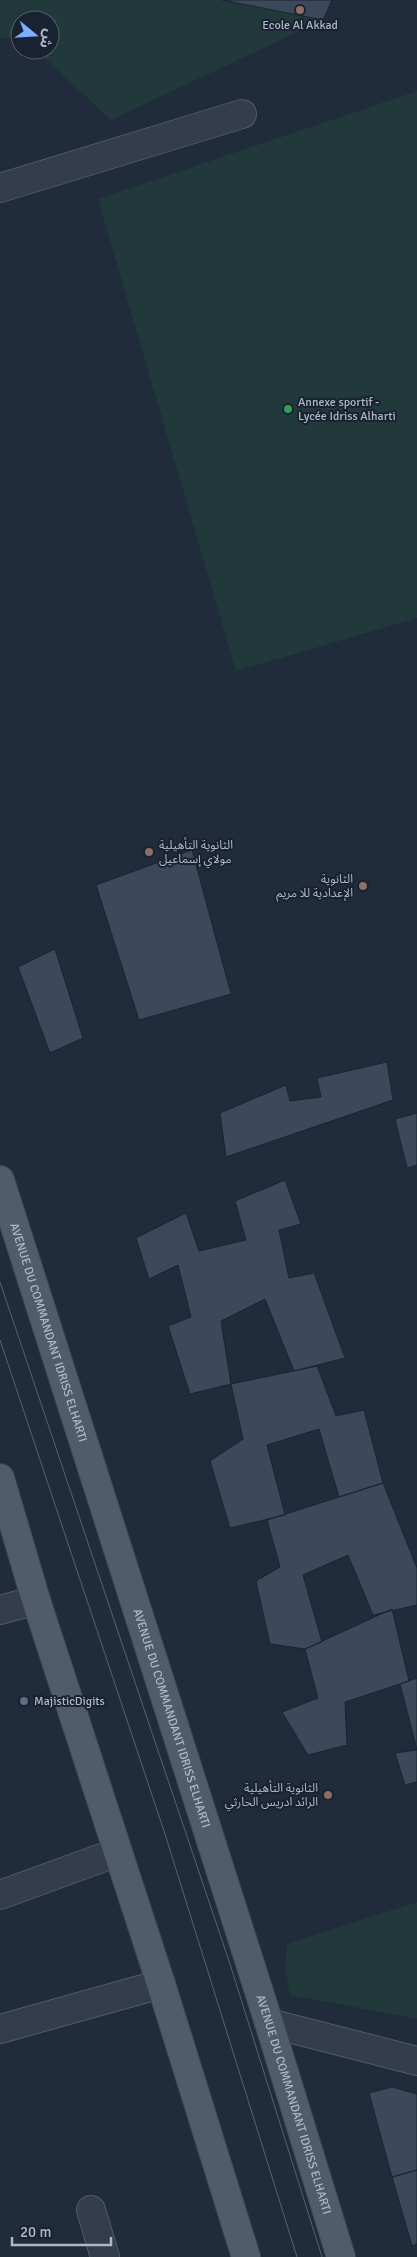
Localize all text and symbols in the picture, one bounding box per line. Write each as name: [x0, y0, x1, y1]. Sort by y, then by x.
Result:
marker: Ecole Al Akkad: [294, 4, 306, 16]
north arrow: [10, 10, 60, 60]
place label: Ecole Al Akkad: [262, 18, 338, 33]
text: ش: [36, 27, 58, 51]
place label: Annexe sportif - Lycée Idriss Alharti: [298, 395, 396, 424]
marker: Annexe sportif - Lycée Idriss Alharti: [282, 403, 294, 415]
place label: الثانوية التأهيلية مولاي إسماعيل: [159, 837, 233, 869]
marker: الثانوية التأهيلية مولاي إسماعيل: [143, 846, 155, 858]
place label: الثانوية الإعدادية للا مريم: [276, 872, 353, 902]
marker: الثانوية الإعدادية للا مريم: [357, 880, 369, 892]
street label: AVENUE DU COMMANDANT IDRISS ELHARTI: [6, 1221, 90, 1444]
street label: AVENUE DU COMMANDANT IDRISS ELHARTI: [129, 1607, 213, 1830]
place label: MajisticDigits: [34, 1694, 105, 1709]
marker: MajisticDigits: [18, 1695, 30, 1707]
place label: الثانوية التأهيلية الرائد ادريس الحارثي: [225, 1780, 318, 1812]
marker: الثانوية التأهيلية الرائد ادريس الحارثي: [322, 1789, 334, 1801]
street label: AVENUE DU COMMANDANT IDRISS ELHARTI: [252, 1993, 334, 2216]
scale bar: [12, 2214, 111, 2246]
text: 20 m: [20, 2223, 51, 2241]

